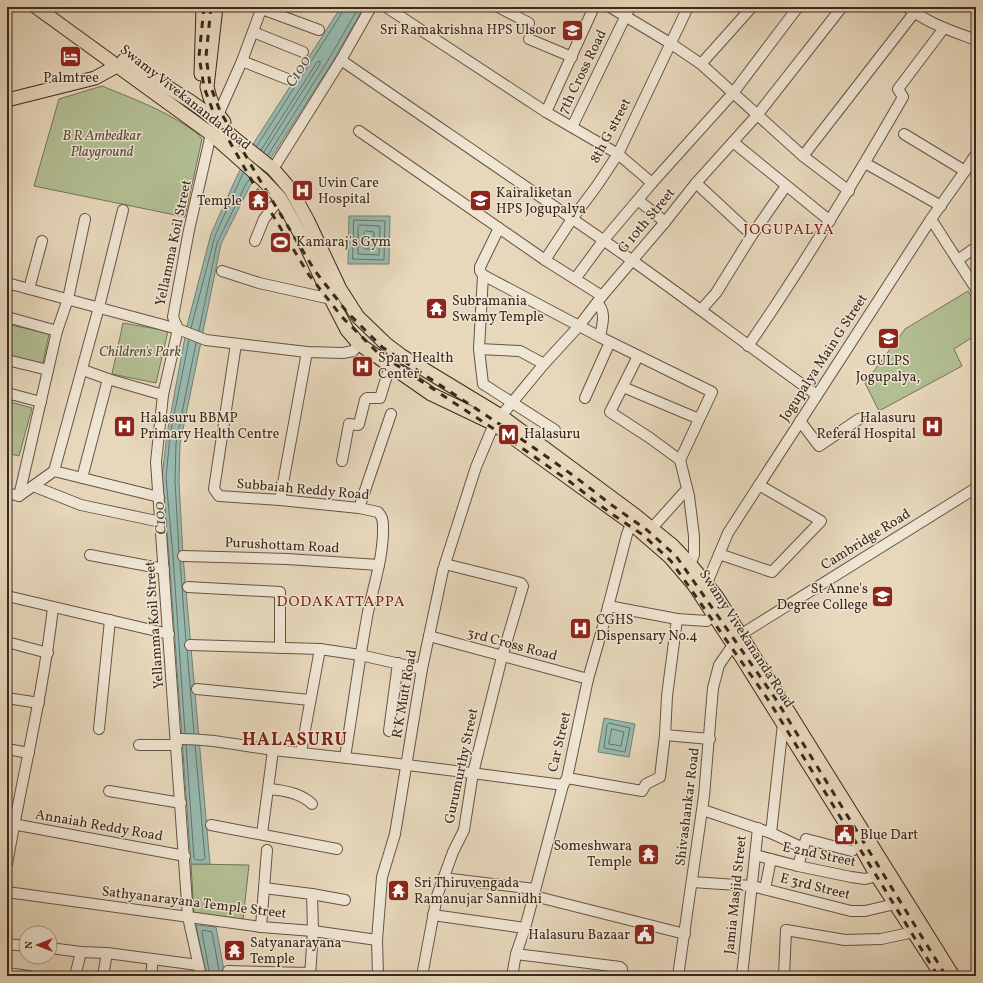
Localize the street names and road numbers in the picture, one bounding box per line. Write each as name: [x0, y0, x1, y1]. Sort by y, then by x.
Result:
street label: 7th Cross Road: [554, 27, 612, 117]
street label: Swamy Vivekananda Road: [116, 41, 255, 155]
street label: 8th G street: [586, 95, 636, 167]
street label: Yellamma Koil Street: [151, 178, 197, 308]
street label: G 10th Street: [614, 184, 680, 258]
street label: Jogupalya Main G Street: [776, 290, 873, 426]
street label: Subbaiah Reddy Road: [236, 475, 370, 505]
street label: Cambridge Road: [818, 505, 915, 575]
street label: Purushottam Road: [224, 534, 340, 559]
street label: Yellamma Koil Street: [141, 560, 169, 690]
street label: Swamy Vivekananda Road: [694, 566, 798, 712]
street label: 3rd Cross Road: [465, 624, 559, 666]
street label: R K Mutt Road: [388, 648, 422, 740]
street label: Gurumurthy Street: [441, 707, 484, 825]
street label: Car Street: [544, 710, 576, 774]
street label: Shivashankar Road: [671, 747, 705, 867]
street label: Annaiah Reddy Road: [34, 805, 164, 847]
street label: Jamia Masjid Street: [720, 834, 752, 955]
street label: E 2nd Street: [781, 838, 857, 872]
street label: E 3rd Street: [778, 869, 852, 905]
street label: Sathyanarayana Temple Street: [100, 882, 288, 924]

